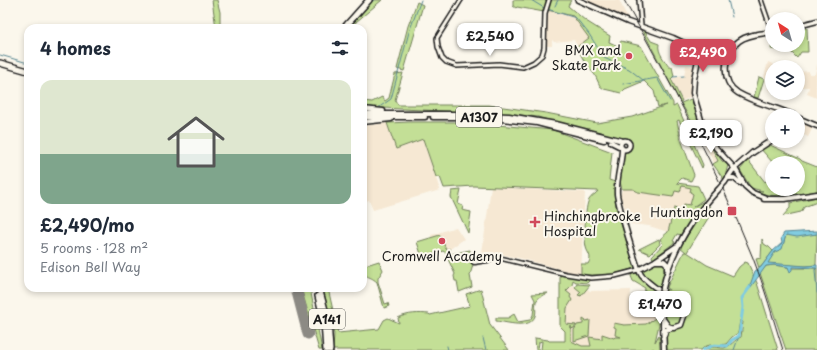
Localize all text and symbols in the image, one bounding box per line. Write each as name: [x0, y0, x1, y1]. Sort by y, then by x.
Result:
north arrow: [765, 12, 805, 52]
map controls: [765, 12, 805, 196]
pin: £2,540: [457, 23, 523, 57]
text: £2,540: [466, 26, 514, 45]
text: 4 homes: [40, 35, 111, 61]
icon: filters: [329, 37, 351, 59]
pin: £2,490: [670, 39, 736, 73]
place label: BMX and Skate Park: [552, 40, 621, 74]
text: £2,490: [679, 42, 727, 61]
marker: BMX and Skate Park: [624, 51, 634, 61]
button: layers: [765, 60, 805, 100]
icon: home: [160, 106, 232, 178]
road number: A1307: [456, 107, 502, 127]
button: +: [765, 108, 805, 148]
pin: £2,190: [678, 120, 744, 154]
text: £2,190: [689, 123, 733, 142]
button: −: [765, 156, 805, 196]
place label: Huntingdon: [650, 202, 723, 221]
marker: Huntingdon: [726, 205, 738, 217]
place label: Hinchingbrooke Hospital: [544, 206, 641, 240]
text: £2,490/mo: [40, 212, 134, 238]
marker: Hinchingbrooke Hospital: [529, 216, 541, 228]
marker: Cromwell Academy: [437, 236, 447, 246]
text: 5 rooms · 128 m²: [40, 238, 148, 257]
place label: Cromwell Academy: [382, 246, 502, 265]
text: Edison Bell Way: [40, 257, 141, 276]
pin: £1,470: [627, 291, 693, 325]
text: £1,470: [638, 294, 682, 313]
road number: A141: [309, 309, 345, 329]

